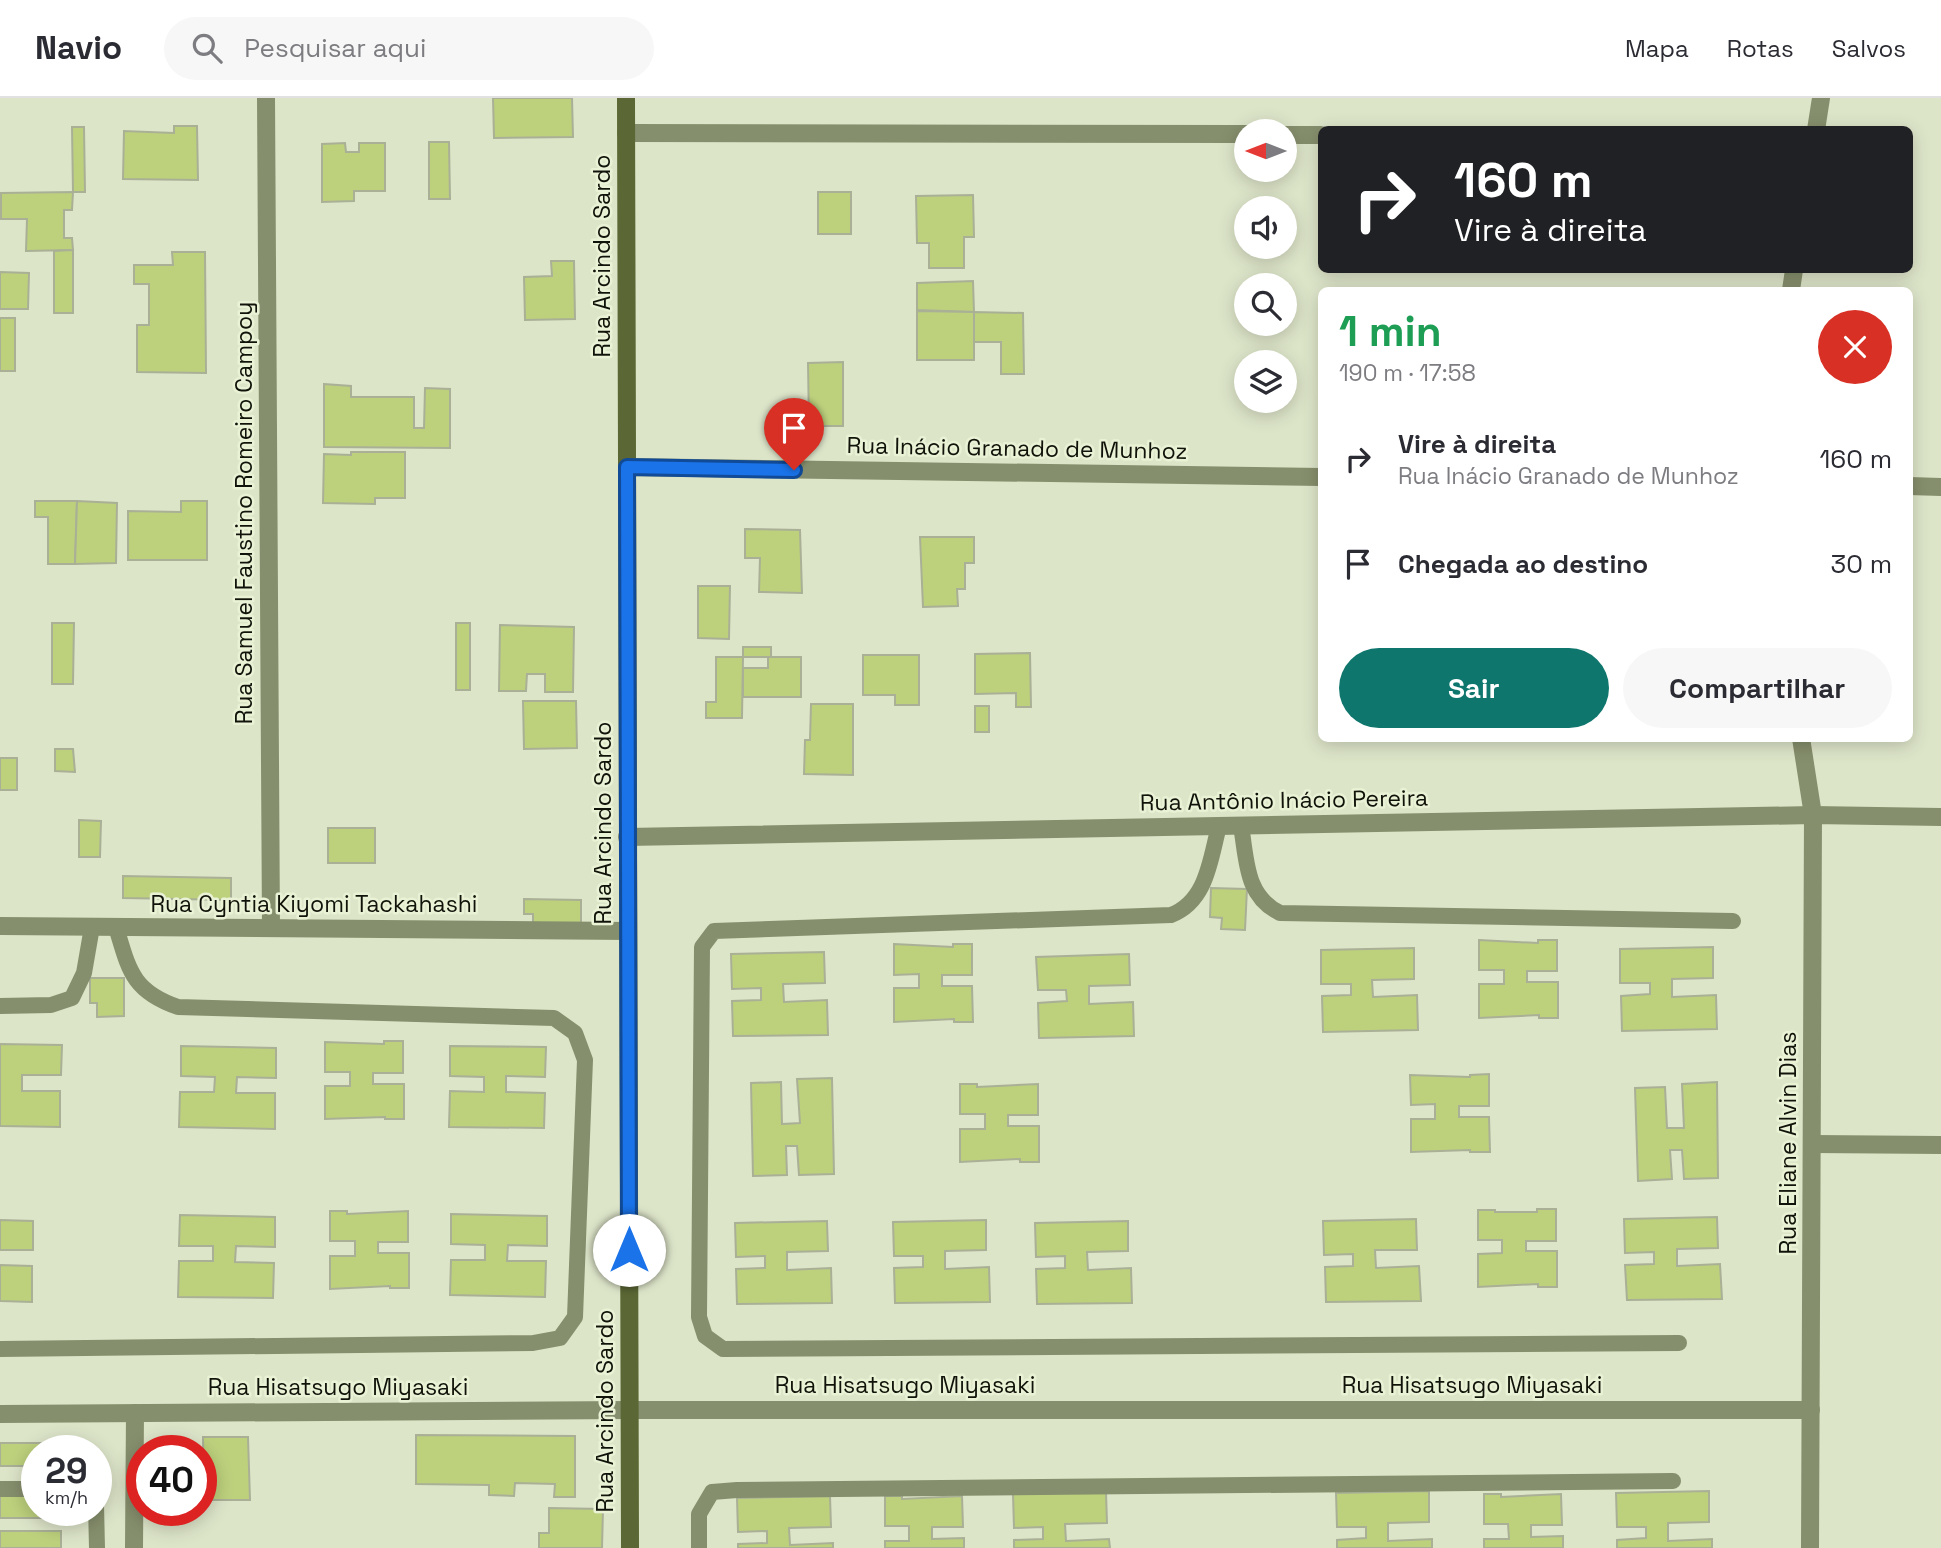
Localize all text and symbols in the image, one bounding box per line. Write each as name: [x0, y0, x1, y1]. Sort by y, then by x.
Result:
search box: [164, 17, 654, 80]
text: Navio: [35, 27, 122, 69]
icon: search: [188, 29, 226, 67]
text: Pesquisar aqui: [244, 31, 426, 65]
text: Mapa: [1625, 33, 1689, 64]
text: Rotas: [1727, 33, 1794, 64]
text: Salvos: [1832, 33, 1906, 64]
north arrow: [1234, 119, 1297, 182]
map controls: [1234, 119, 1297, 413]
text: 160 m: [1454, 149, 1592, 211]
street label: Rua Arcindo Sardo: [587, 154, 617, 358]
icon: right: [1339, 154, 1430, 245]
button: sound: [1234, 196, 1297, 259]
text: Vire à direita: [1454, 210, 1647, 250]
button: search: [1234, 273, 1297, 336]
street label: Rua Samuel Faustino Romeiro Campoy: [229, 302, 259, 724]
text: 1 min: [1339, 305, 1442, 358]
button: close: [1818, 310, 1892, 384]
button: layers: [1234, 350, 1297, 413]
text: 190 m · 17:58: [1339, 358, 1476, 388]
pin: [764, 398, 824, 470]
icon: arrive: [775, 409, 813, 447]
text: Vire à direita: [1398, 427, 1556, 461]
street label: Rua Inácio Granado de Munhoz: [846, 430, 1188, 466]
icon: right: [1339, 440, 1377, 478]
text: 160 m: [1820, 442, 1892, 476]
text: Rua Inácio Granado de Munhoz: [1398, 461, 1739, 491]
icon: arrive: [1339, 545, 1377, 583]
text: Chegada ao destino: [1398, 547, 1648, 581]
text: 30 m: [1831, 547, 1892, 581]
button: Sair: [1339, 648, 1609, 728]
button: Compartilhar: [1623, 648, 1892, 728]
street label: Rua Arcindo Sardo: [588, 721, 618, 925]
street label: Rua Antônio Inácio Pereira: [1140, 782, 1428, 818]
street label: Rua Cyntia Kiyomi Tackahashi: [151, 889, 478, 919]
street label: Rua Eliane Alvin Dias: [1773, 1032, 1803, 1254]
position arrow: [592, 1213, 666, 1287]
street label: Rua Arcindo Sardo: [590, 1309, 620, 1513]
street label: Rua Hisatsugo Miyasaki: [775, 1370, 1035, 1400]
street label: Rua Hisatsugo Miyasaki: [1342, 1370, 1602, 1400]
street label: Rua Hisatsugo Miyasaki: [208, 1372, 468, 1402]
speed limit sign: 40: [126, 1435, 217, 1526]
text: 29: [45, 1449, 88, 1493]
text: km/h: [45, 1486, 88, 1509]

